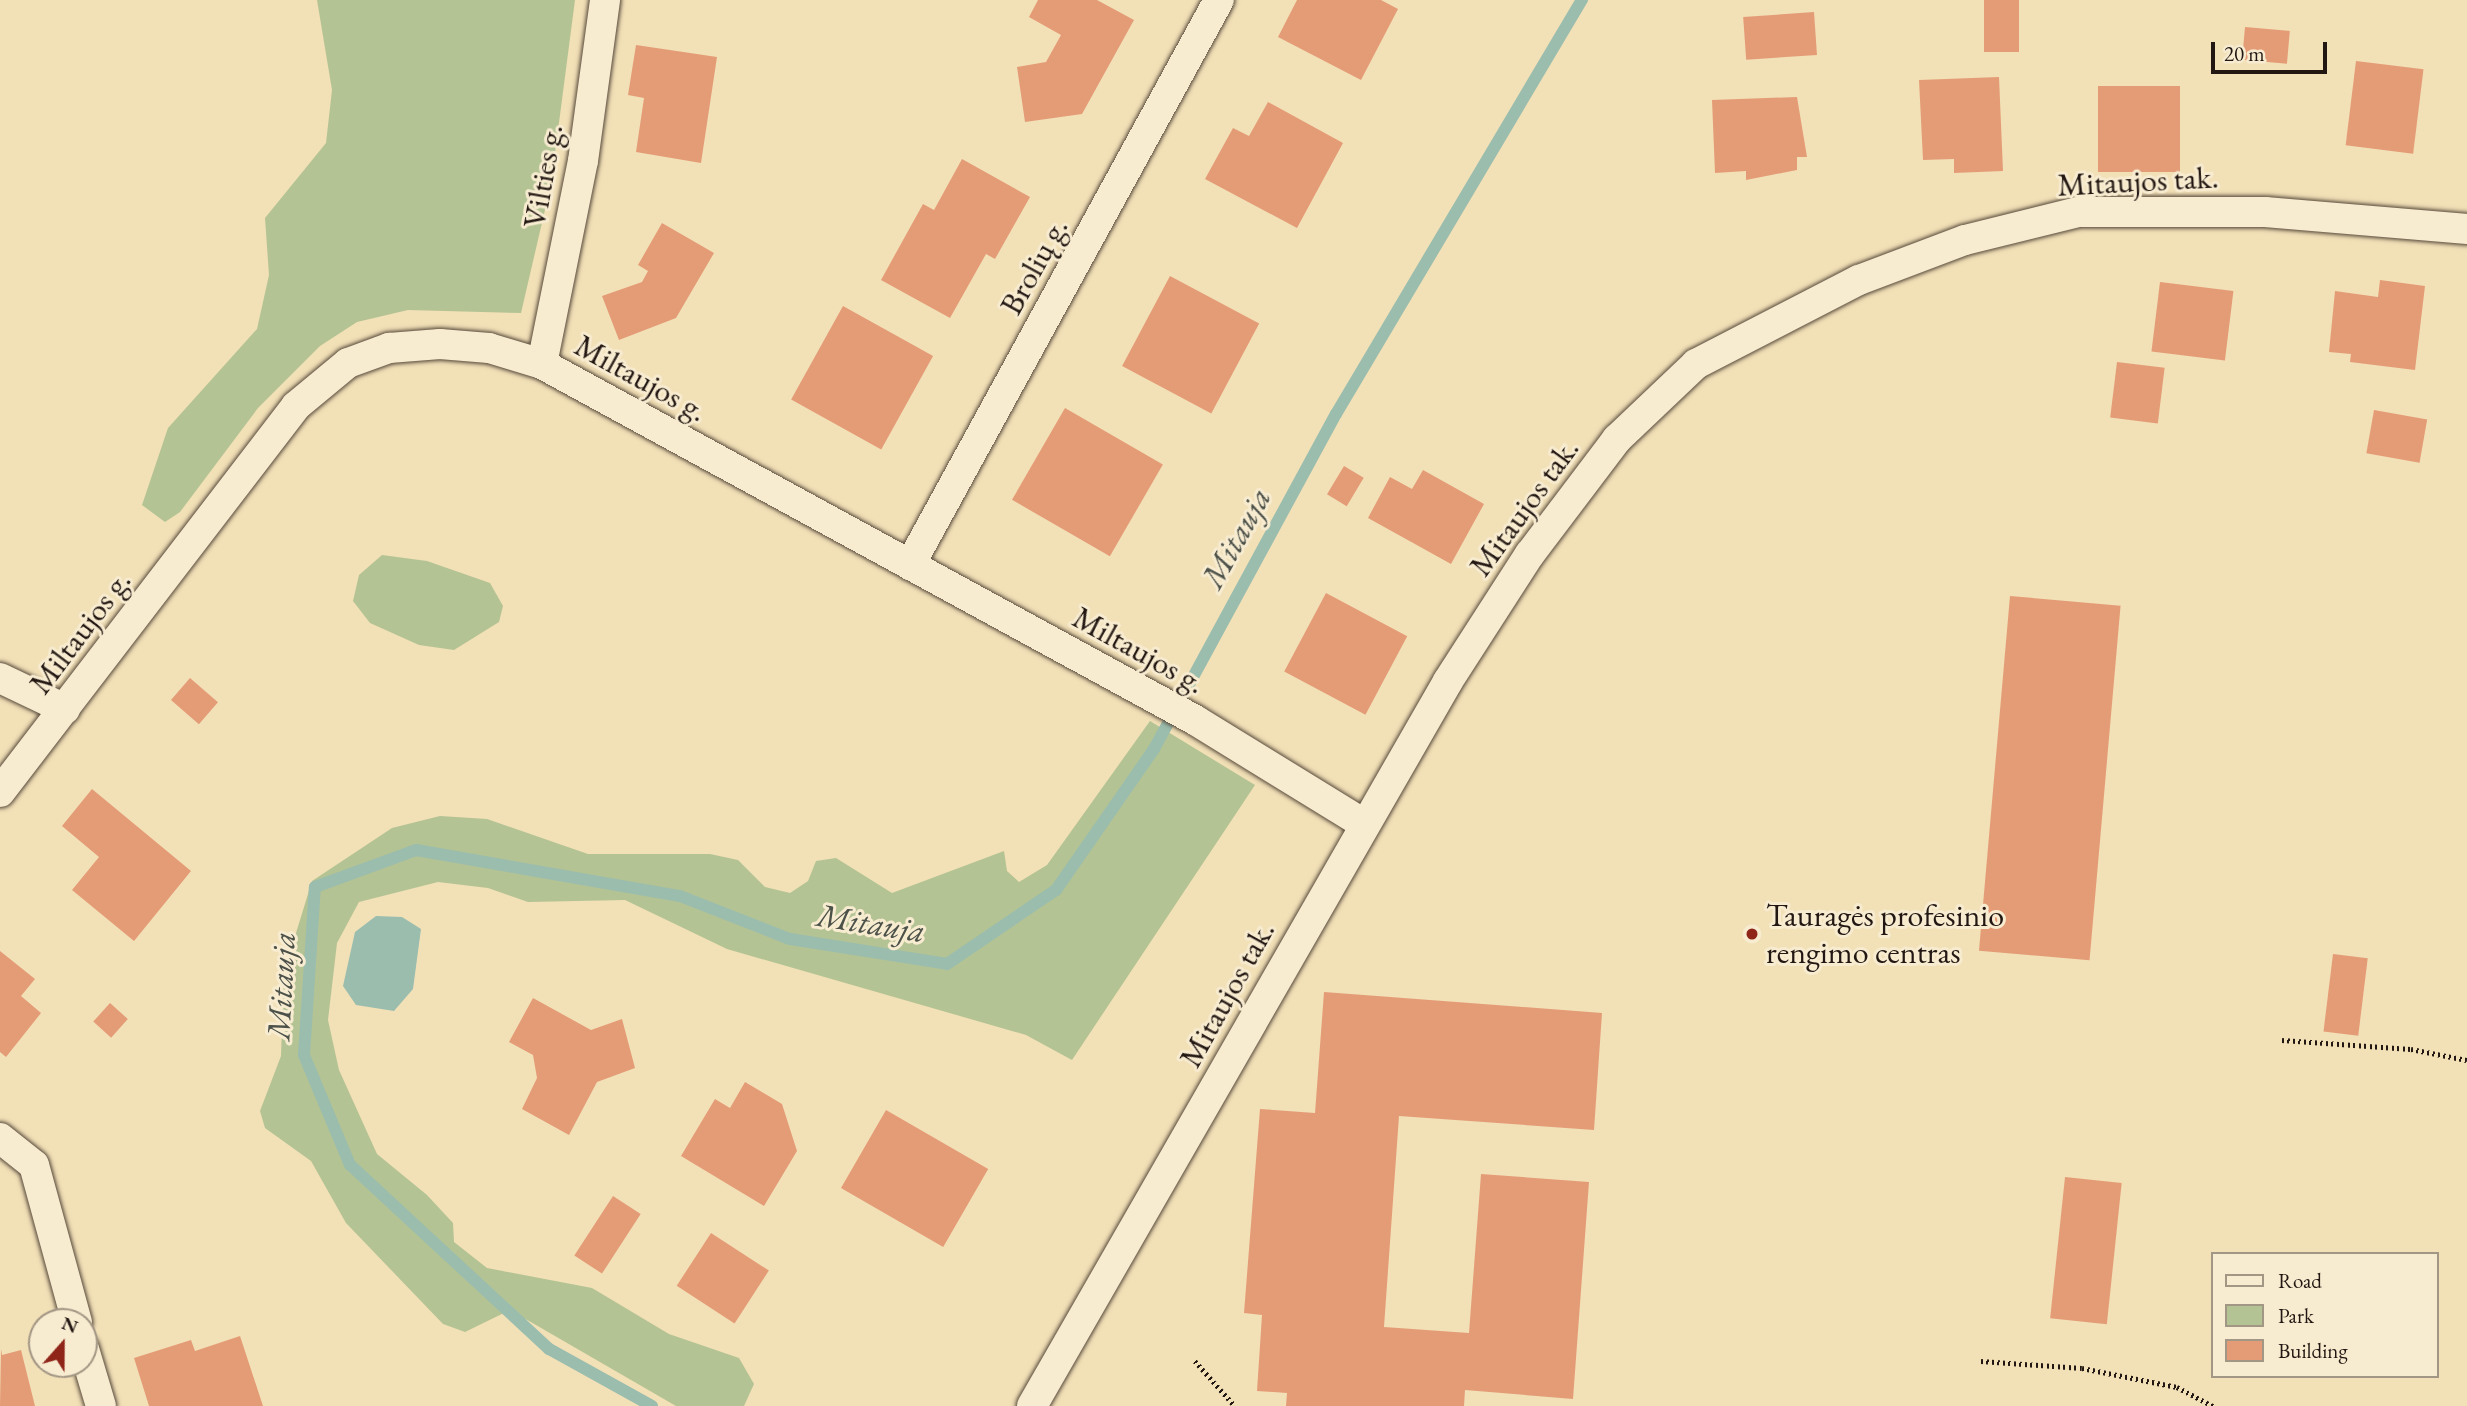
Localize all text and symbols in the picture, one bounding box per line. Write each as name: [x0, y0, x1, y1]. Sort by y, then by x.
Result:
scale bar: [2215, 28, 2330, 72]
text: 20 m: [2224, 40, 2265, 67]
street label: Vilties g.: [515, 121, 571, 231]
street label: Mitaujos tak.: [2056, 158, 2220, 204]
street label: Brolių g.: [992, 211, 1076, 321]
street label: Miltaujos g.: [568, 326, 714, 430]
street label: Mitaujos tak.: [1461, 430, 1587, 584]
water label: Mitauja: [1192, 481, 1280, 595]
street label: Miltaujos g.: [21, 562, 139, 702]
street label: Miltaujos g.: [1066, 598, 1212, 702]
water label: Mitauja: [814, 895, 928, 951]
place label: Tauragės profesinio rengimo centras: [1766, 897, 2004, 972]
street label: Mitaujos tak.: [1171, 914, 1283, 1074]
marker: Tauragės profesinio rengimo centras: [1744, 926, 1760, 942]
water label: Mitauja: [258, 931, 304, 1041]
legend: [2212, 1252, 2439, 1378]
text: Road: [2278, 1267, 2322, 1294]
text: Park: [2278, 1302, 2314, 1329]
north arrow: [28, 1308, 98, 1378]
text: N: [58, 1310, 82, 1339]
text: Building: [2278, 1337, 2348, 1364]

